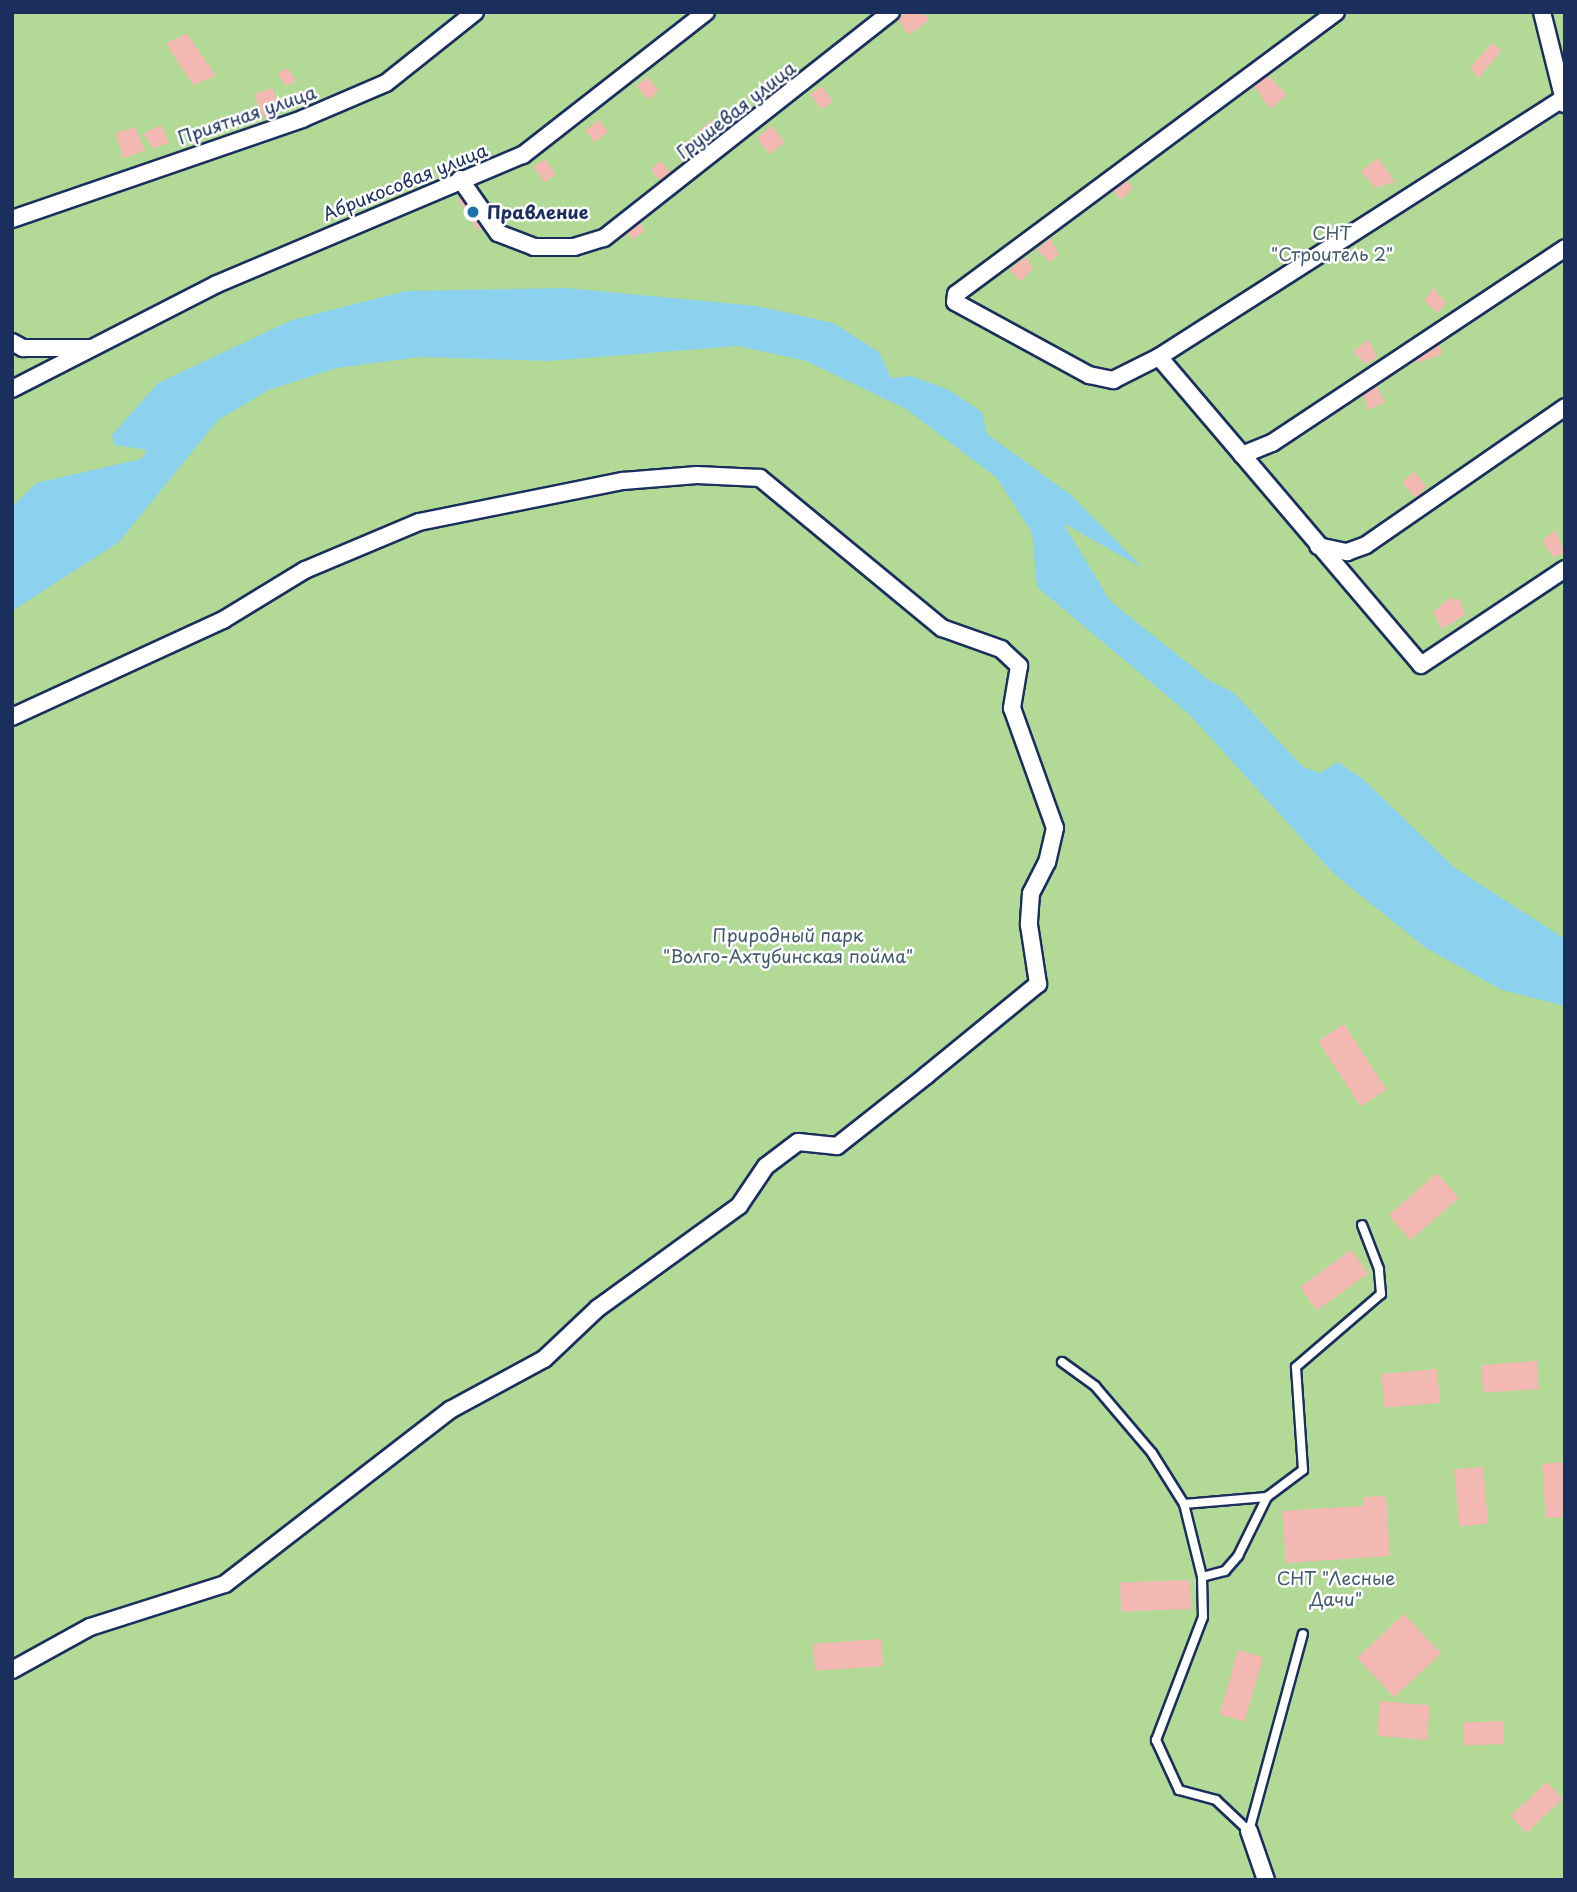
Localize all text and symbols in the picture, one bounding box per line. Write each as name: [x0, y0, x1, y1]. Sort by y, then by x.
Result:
street label: Грушевая улица: [672, 57, 800, 163]
street label: Приятная улица: [174, 81, 320, 149]
street label: Абрикосовая улица: [319, 139, 491, 225]
place label: Правление: [487, 201, 589, 223]
marker: Правление: [465, 204, 481, 220]
park label: СНТ "Строитель 2": [1270, 223, 1394, 266]
park label: Природный парк "Волго-Ахтубинская пойма": [663, 925, 913, 968]
park label: СНТ "Лесные Дачи": [1276, 1568, 1396, 1610]

